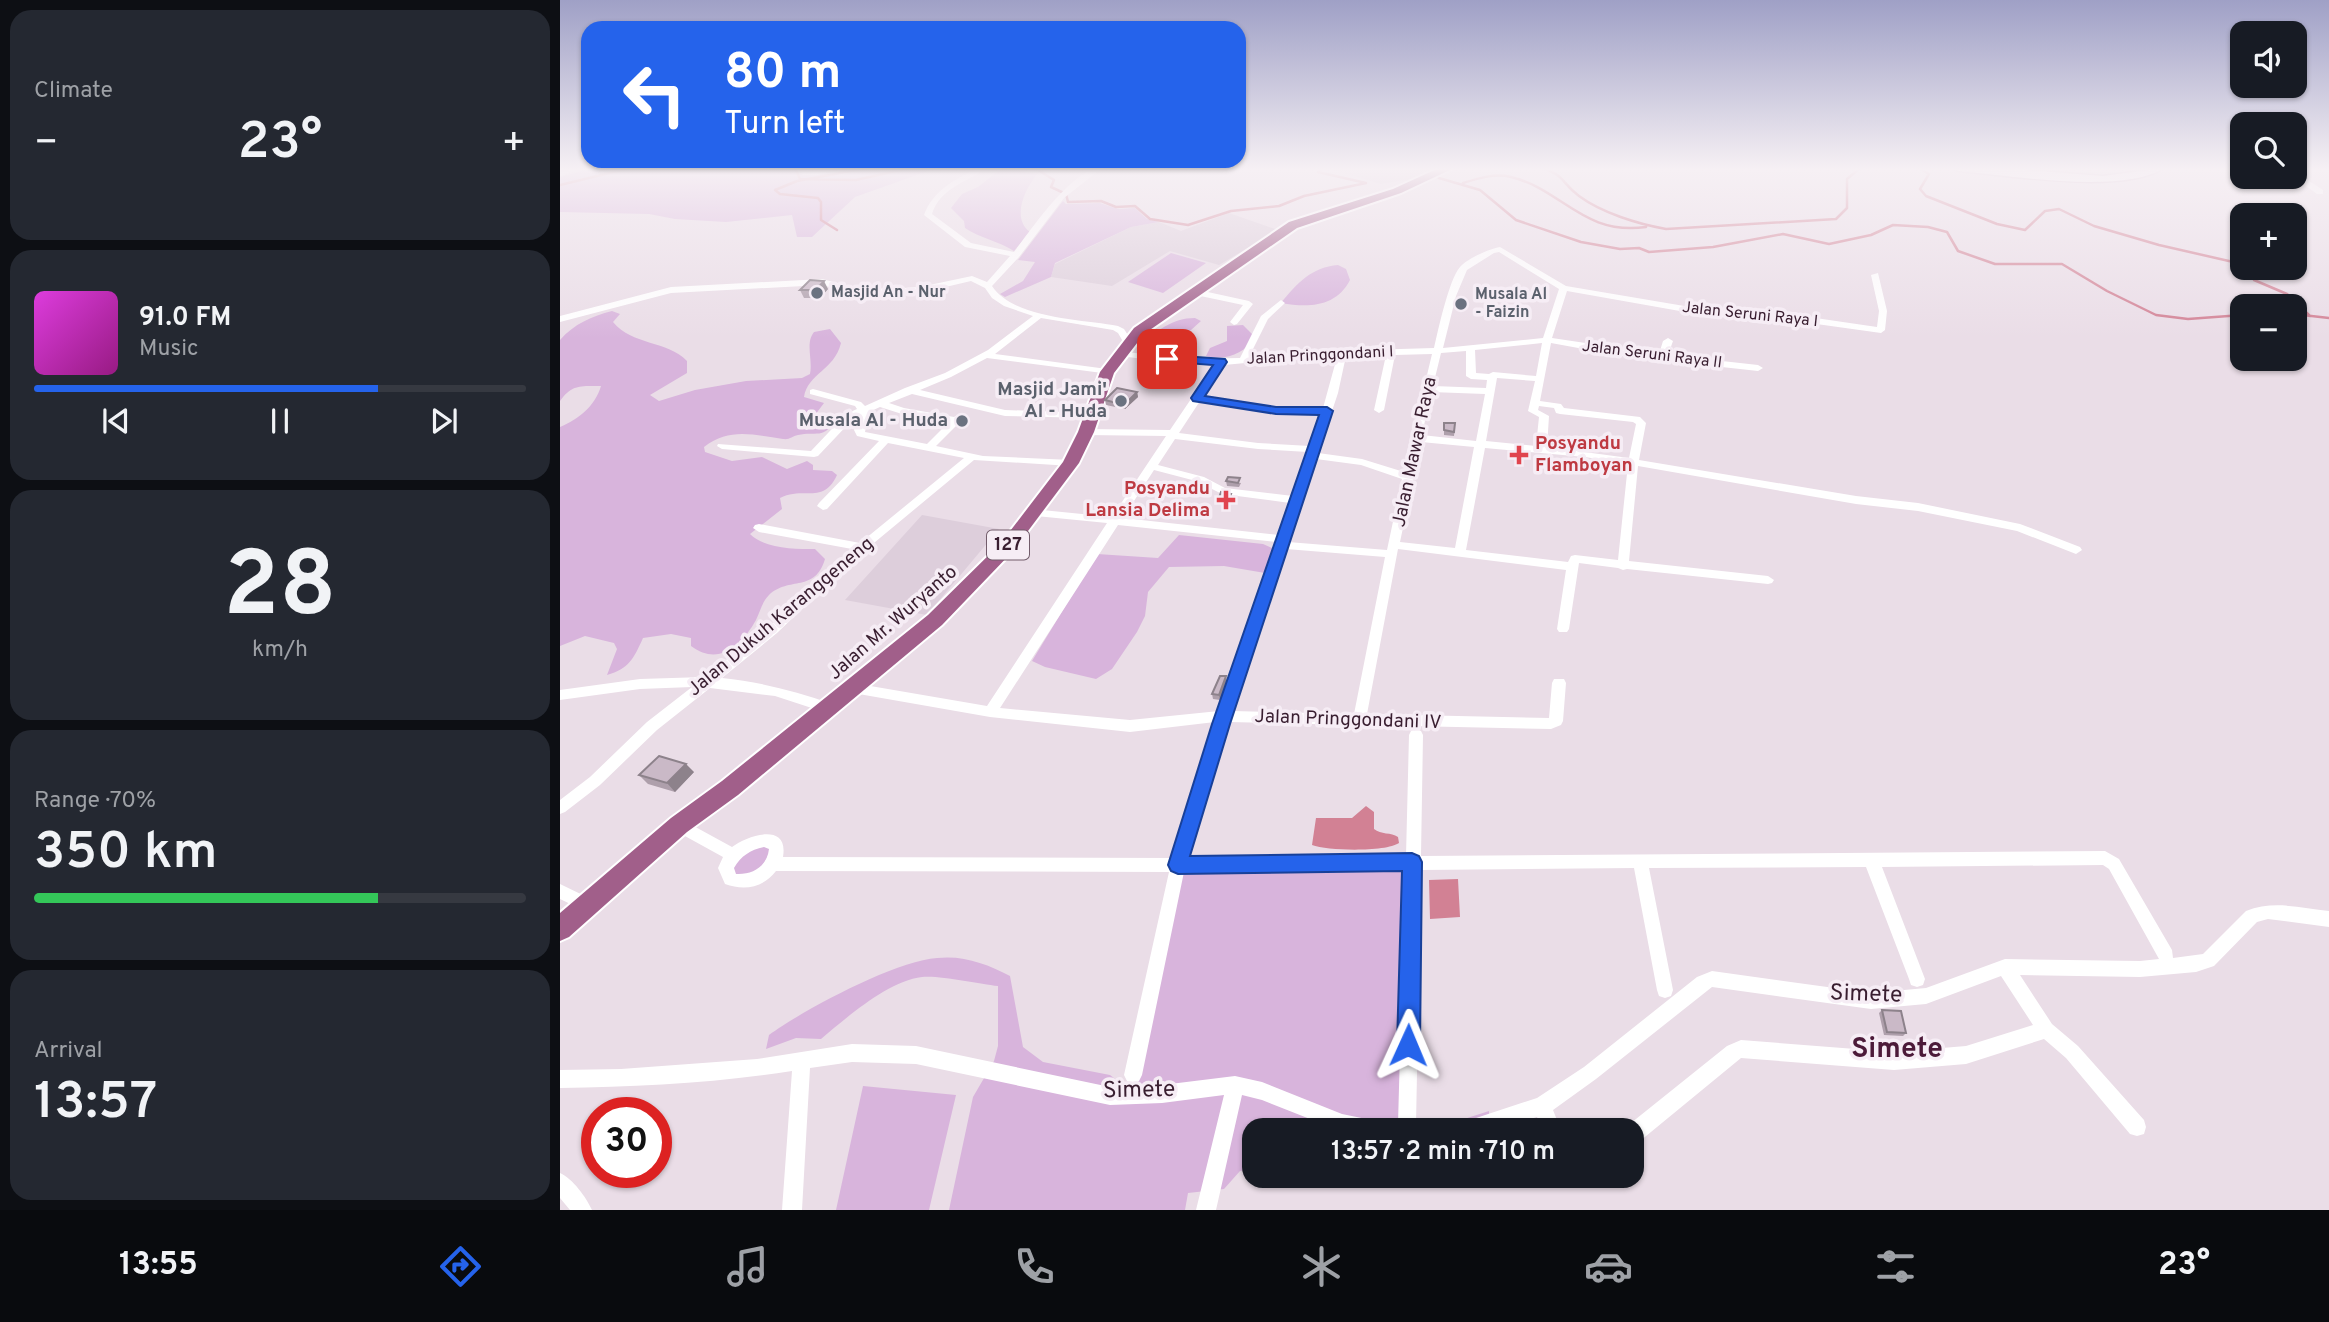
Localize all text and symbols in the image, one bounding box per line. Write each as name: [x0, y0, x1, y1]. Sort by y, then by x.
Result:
map controls: [2230, 21, 2307, 371]
button: sound: [2230, 21, 2307, 98]
text: 80 m: [724, 44, 841, 106]
icon: left: [609, 49, 700, 140]
text: Climate: [34, 77, 113, 106]
text: Turn left: [724, 105, 845, 145]
text: 23°: [238, 111, 322, 177]
button: search: [2230, 112, 2307, 189]
text: −: [34, 120, 59, 169]
text: +: [501, 120, 526, 169]
button: +: [2230, 203, 2307, 280]
place label: Masjid An - Nur: [831, 283, 946, 303]
marker: Masjid An - Nur: [809, 285, 825, 301]
place label: Musala Al - Faizin: [1475, 285, 1547, 323]
button: −: [2230, 294, 2307, 371]
marker: Musala Al - Faizin: [1453, 296, 1469, 312]
street label: Jalan Seruni Raya I: [1681, 298, 1819, 332]
text: 91.0 FM: [139, 302, 231, 335]
pin: [1137, 329, 1197, 389]
text: Music: [139, 335, 199, 364]
street label: Jalan Seruni Raya II: [1581, 336, 1723, 374]
icon: arrive: [1148, 340, 1186, 378]
street label: Jalan Pringgondani I: [1246, 342, 1394, 370]
street label: Jalan Mawar Raya: [1387, 375, 1443, 529]
place label: Masjid Jami' Al - Huda: [997, 378, 1107, 424]
marker: Masjid Jami' Al - Huda: [1113, 393, 1129, 409]
icon: previous: [97, 402, 135, 440]
icon: pause: [261, 402, 299, 440]
icon: next: [425, 402, 463, 440]
place label: Musala Al - Huda: [799, 409, 948, 433]
marker: Musala Al - Huda: [954, 413, 970, 429]
place label: Posyandu Flamboyan: [1535, 432, 1633, 478]
marker: Posyandu Flamboyan: [1509, 445, 1529, 465]
place label: Posyandu Lansia Delima: [1085, 477, 1210, 523]
marker: Posyandu Lansia Delima: [1216, 490, 1236, 510]
road number: 127: [987, 530, 1029, 560]
street label: Jalan Dukuh Karanggeneng: [683, 532, 879, 702]
text: 28: [224, 533, 336, 648]
street label: Jalan Mr. Wuryanto: [823, 560, 963, 686]
text: km/h: [252, 636, 308, 665]
street label: Jalan Pringgondani IV: [1254, 705, 1442, 735]
text: Range · 70%: [34, 787, 156, 816]
text: 350 km: [34, 821, 218, 887]
street label: Simete: [1829, 979, 1903, 1011]
position arrow: [1371, 1008, 1445, 1082]
district label: Simete: [1851, 1032, 1943, 1068]
text: Arrival: [34, 1037, 103, 1066]
text: 13:57: [34, 1071, 157, 1137]
street label: Simete: [1103, 1076, 1175, 1106]
speed limit sign: 30: [581, 1097, 672, 1188]
text: 13:57 · 2 min · 710 m: [1331, 1136, 1555, 1169]
icon: directions: [436, 1242, 485, 1291]
icon: music: [723, 1242, 772, 1291]
icon: phone: [1010, 1242, 1059, 1291]
icon: climate: [1297, 1242, 1346, 1291]
icon: car: [1584, 1242, 1633, 1291]
icon: filters: [1871, 1242, 1920, 1291]
text: 13:55: [119, 1246, 198, 1286]
text: 23°: [2158, 1246, 2210, 1286]

